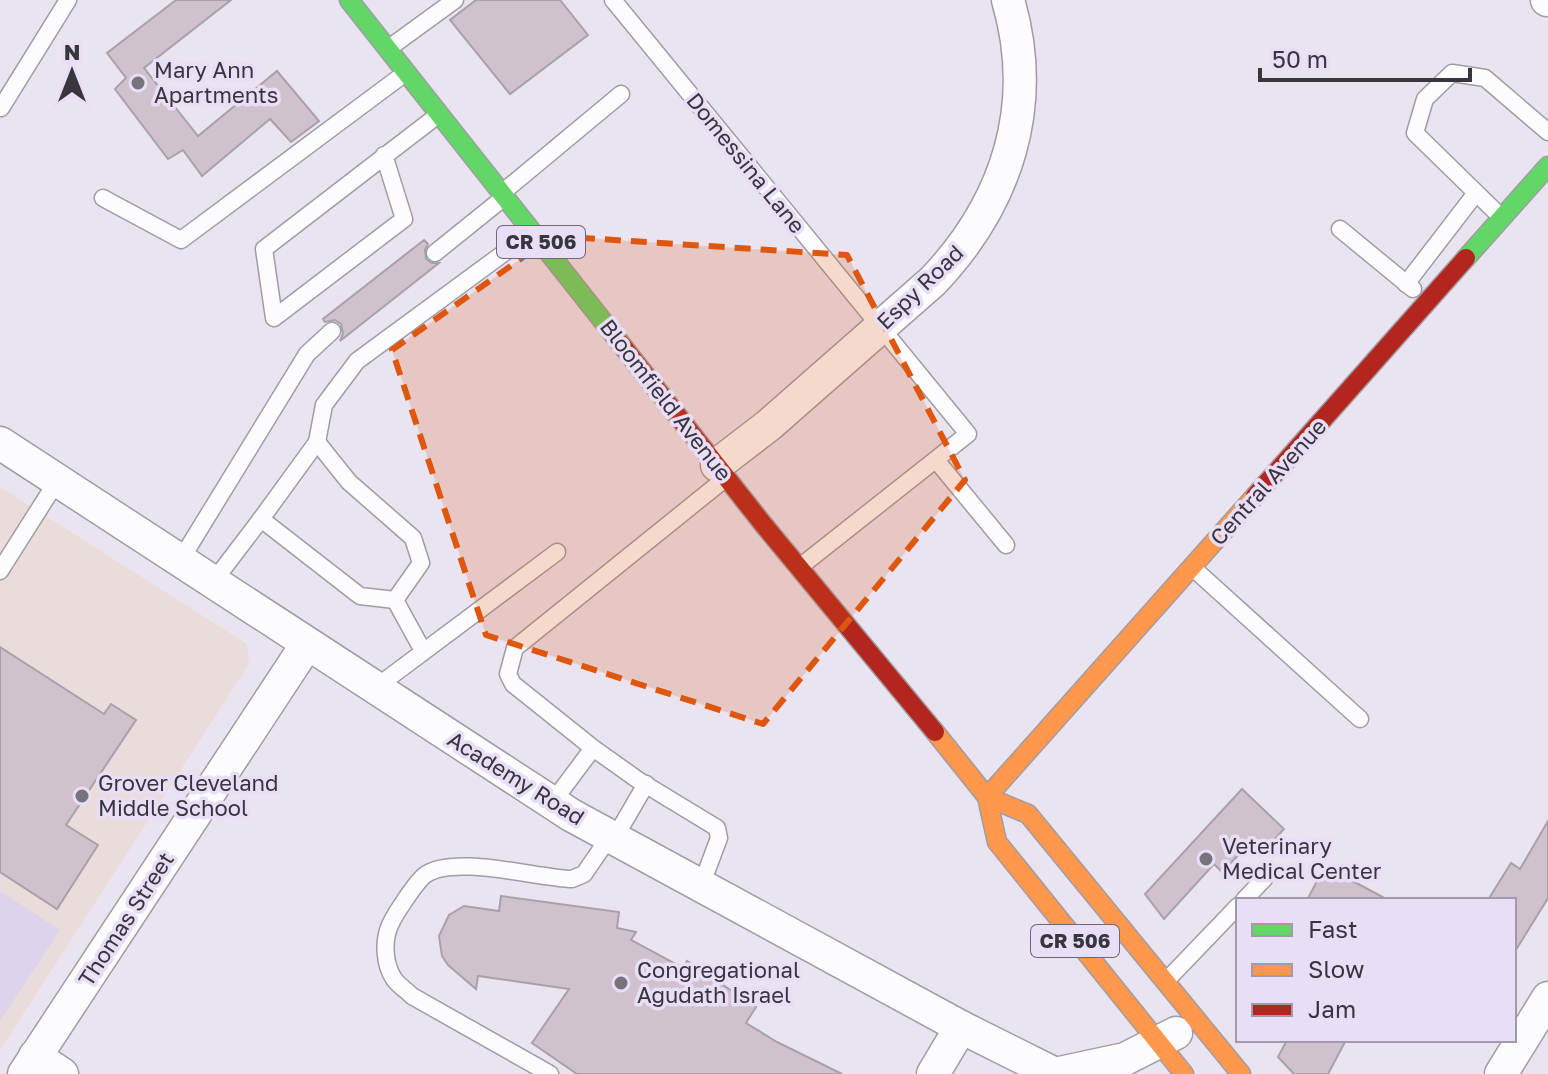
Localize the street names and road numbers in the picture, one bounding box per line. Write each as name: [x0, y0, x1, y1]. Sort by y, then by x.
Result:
street label: Domessina Lane: [681, 87, 811, 238]
road number: CR 506: [497, 226, 585, 258]
street label: Espy Road: [871, 239, 969, 335]
street label: Bloomfield Avenue: [595, 314, 738, 486]
street label: Central Avenue: [1204, 413, 1331, 550]
street label: Academy Road: [443, 725, 590, 830]
street label: Thomas Street: [72, 847, 179, 991]
road number: CR 506: [1031, 925, 1119, 957]

